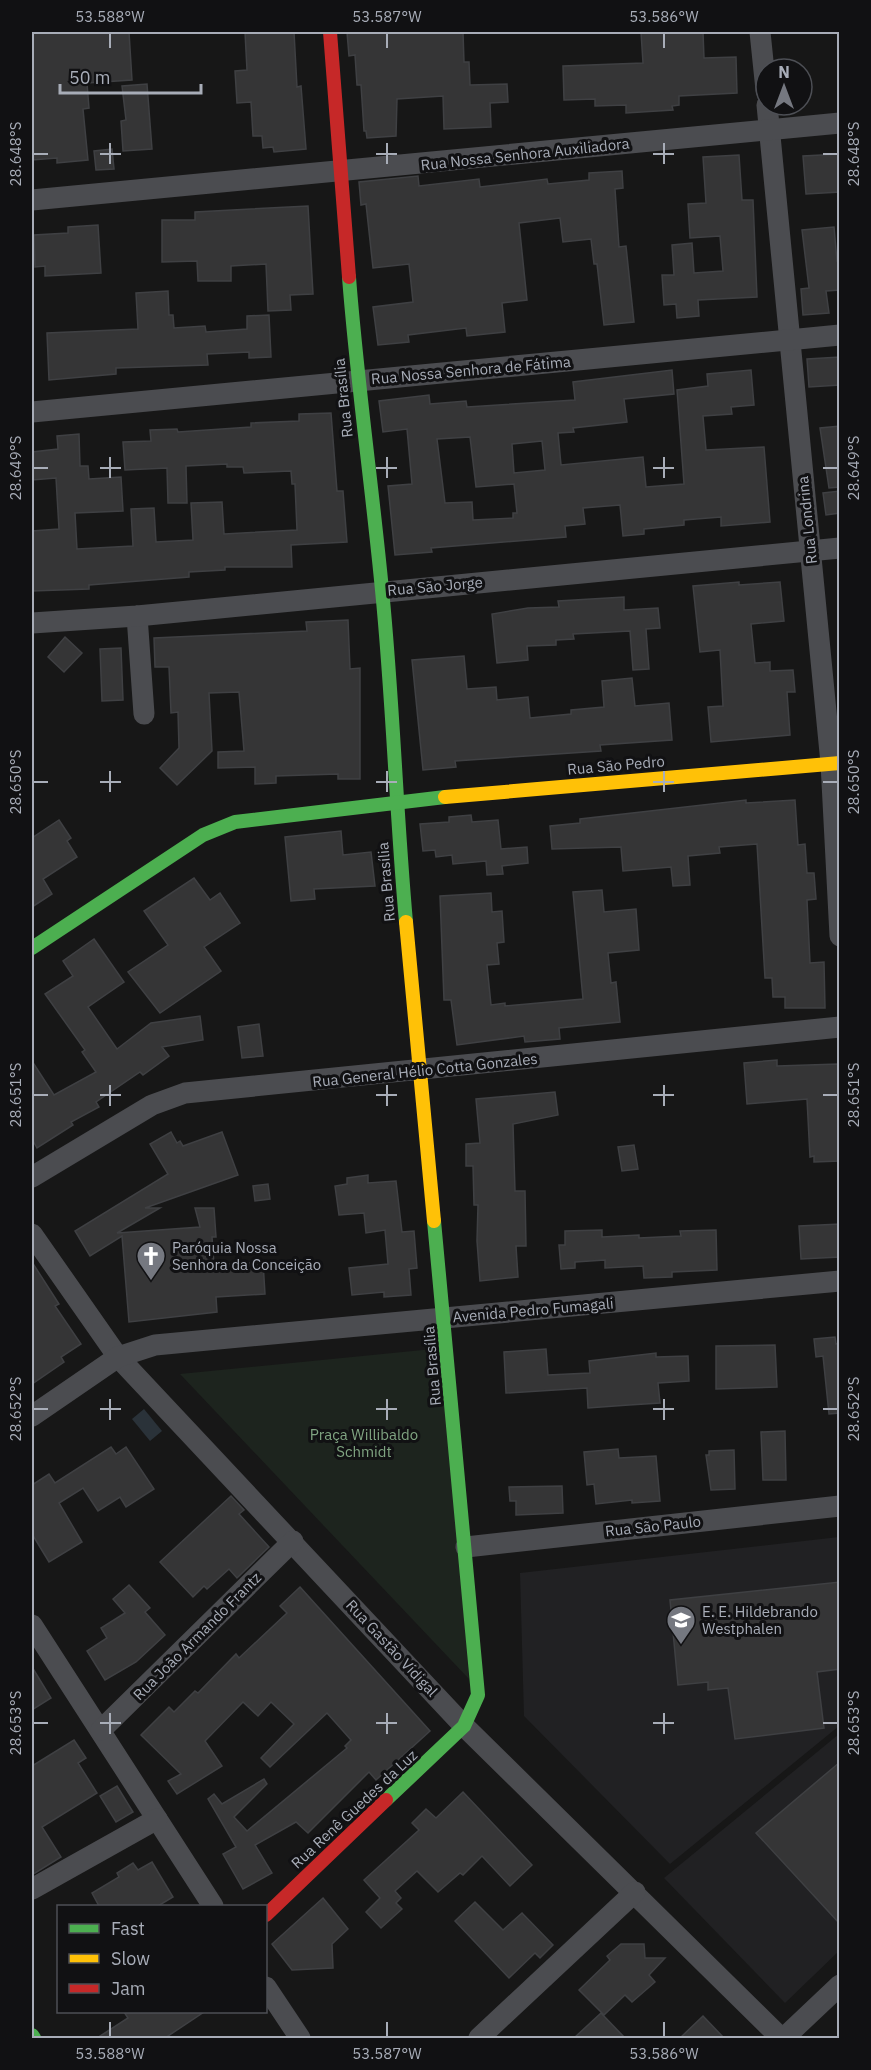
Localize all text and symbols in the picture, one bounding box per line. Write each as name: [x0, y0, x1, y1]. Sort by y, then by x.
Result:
text: 53.588°W: [75, 7, 145, 26]
text: 53.587°W: [352, 7, 422, 26]
text: 53.586°W: [629, 7, 699, 26]
scale bar: [60, 57, 201, 95]
north arrow: [754, 57, 814, 117]
text: N: [778, 62, 790, 82]
text: 50 m: [69, 66, 111, 89]
text: 28.648°S: [6, 122, 25, 186]
text: 28.648°S: [844, 122, 863, 186]
street label: Rua Nossa Senhora Auxiliadora: [420, 134, 630, 174]
street label: Rua Nossa Senhora de Fátima: [370, 352, 572, 388]
street label: Rua Brasília: [329, 357, 357, 439]
text: 28.649°S: [6, 436, 25, 500]
text: 28.649°S: [844, 436, 863, 500]
street label: Rua Londrina: [793, 475, 821, 565]
street label: Rua São Jorge: [387, 572, 483, 600]
text: 28.650°S: [6, 750, 25, 814]
text: 28.650°S: [844, 750, 863, 814]
street label: Rua São Pedro: [566, 751, 666, 779]
street label: Rua Brasília: [373, 841, 399, 923]
street label: Rua General Hélio Cotta Gonzales: [311, 1049, 539, 1091]
text: 28.651°S: [6, 1063, 25, 1127]
text: 28.651°S: [844, 1063, 863, 1127]
place label: Paróquia Nossa Senhora da Conceição: [172, 1238, 321, 1274]
church icon: Paróquia Nossa Senhora da Conceição: [135, 1240, 167, 1282]
street label: Avenida Pedro Fumagali: [452, 1293, 614, 1327]
street label: Rua Brasília: [419, 1325, 445, 1407]
text: 28.652°S: [6, 1377, 25, 1441]
text: 28.652°S: [844, 1377, 863, 1441]
park label: Praça Willibaldo Schmidt: [310, 1425, 418, 1461]
street label: Rua São Paulo: [604, 1512, 702, 1540]
street label: Rua João Armando Frantz: [129, 1568, 265, 1704]
street label: Rua Gastão Vidigal: [342, 1596, 442, 1700]
place label: E. E. Hildebrando Westphalen: [702, 1602, 818, 1638]
school or university icon: E. E. Hildebrando Westphalen: [665, 1604, 697, 1646]
text: 28.653°S: [6, 1691, 25, 1755]
text: 28.653°S: [844, 1691, 863, 1755]
street label: Rua Renê Guedes da Luz: [287, 1746, 421, 1872]
legend: [57, 1905, 267, 2013]
text: Fast: [111, 1917, 145, 1940]
text: Slow: [111, 1947, 150, 1970]
text: Jam: [111, 1977, 146, 2000]
text: 53.588°W: [75, 2044, 145, 2063]
text: 53.587°W: [352, 2044, 422, 2063]
text: 53.586°W: [629, 2044, 699, 2063]

